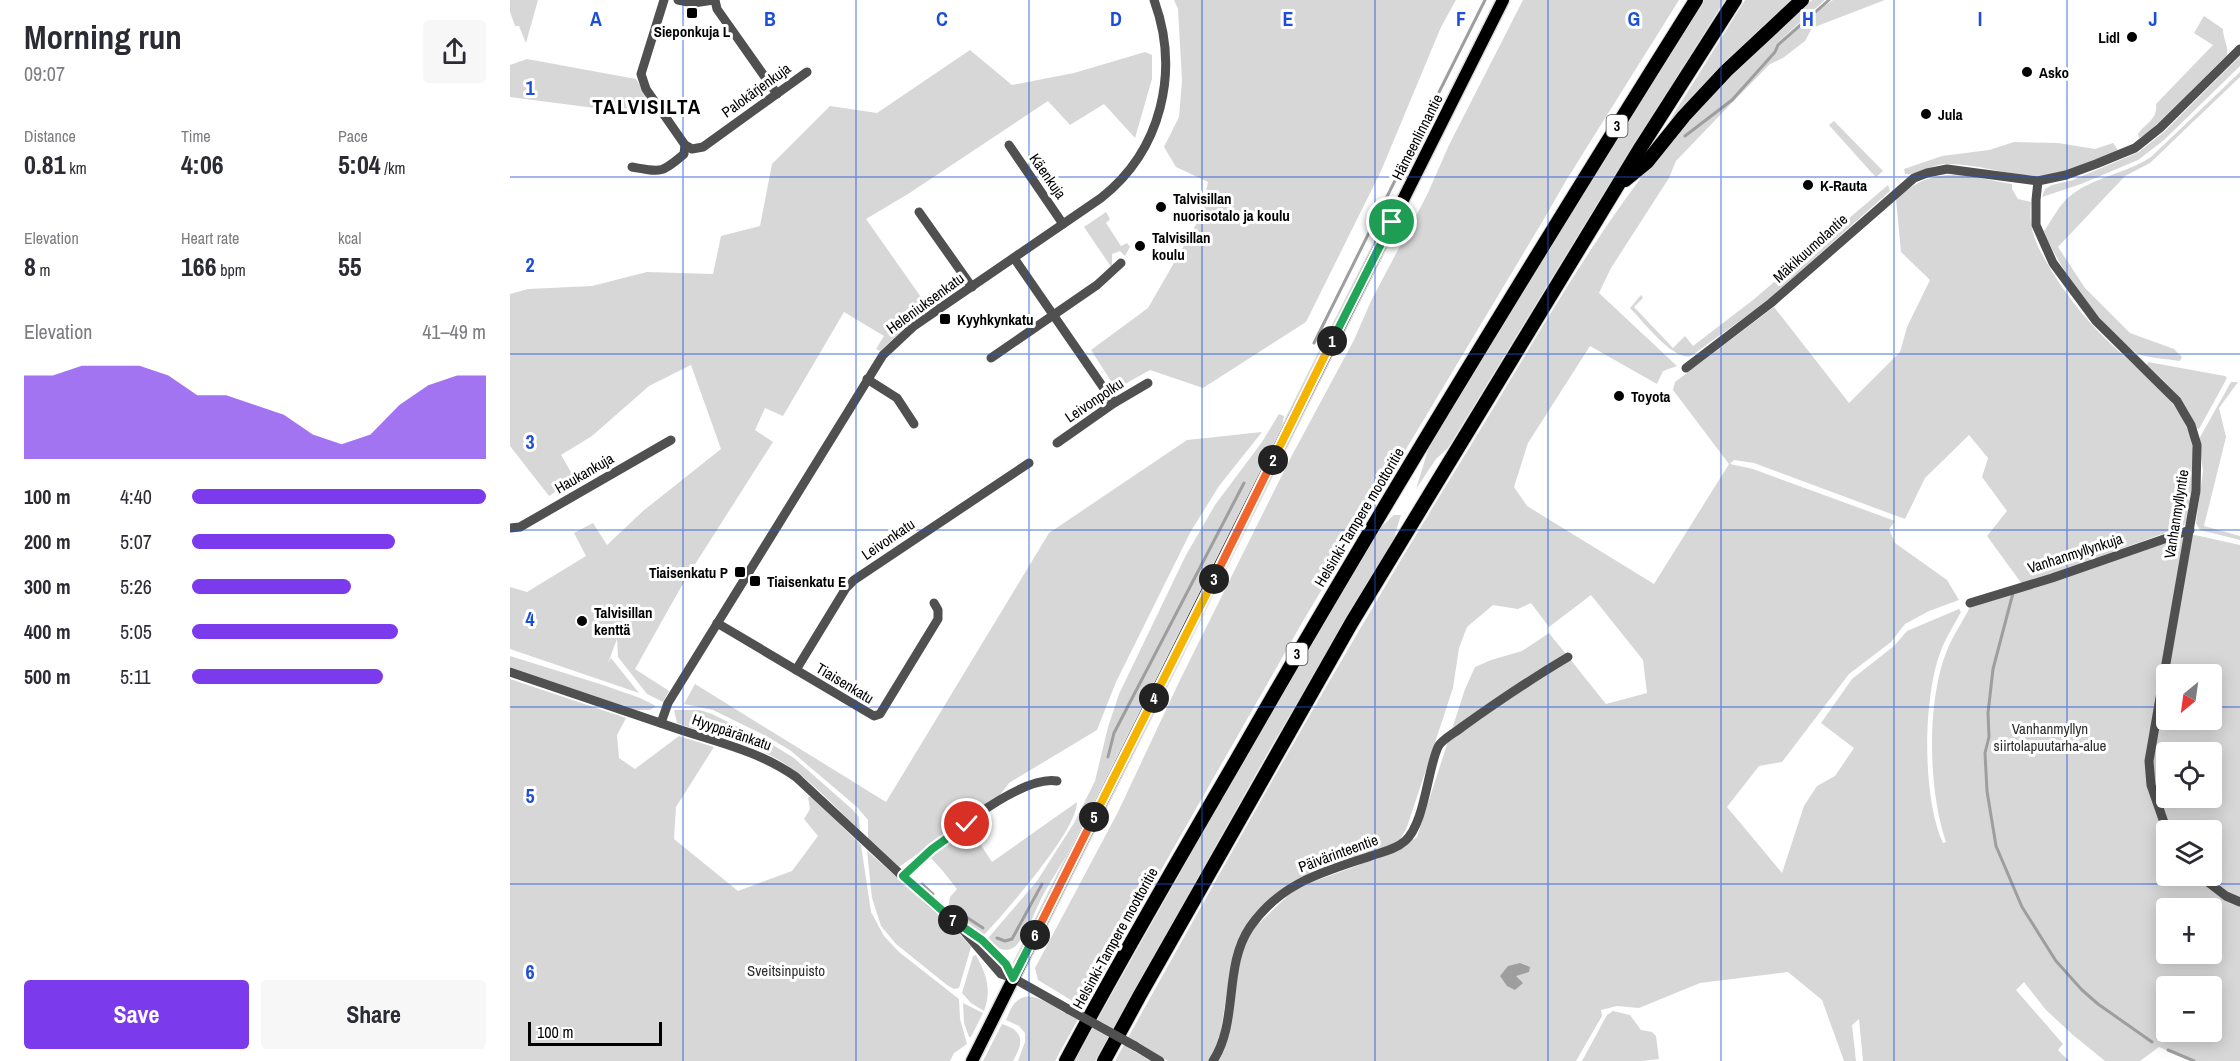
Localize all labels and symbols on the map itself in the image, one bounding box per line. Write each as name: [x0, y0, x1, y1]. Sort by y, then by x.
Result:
text: A: [590, 5, 602, 32]
text: B: [764, 5, 776, 32]
text: C: [936, 5, 948, 32]
text: D: [1110, 5, 1122, 32]
text: E: [1283, 5, 1294, 32]
text: F: [1456, 5, 1466, 32]
text: G: [1628, 5, 1640, 32]
text: H: [1802, 5, 1814, 32]
text: I: [1978, 5, 1982, 32]
text: J: [2148, 5, 2158, 32]
marker: Sieponkuja L: [685, 6, 699, 20]
place label: Sieponkuja L: [654, 21, 731, 42]
place label: Lidl: [2098, 27, 2120, 48]
marker: Lidl: [2125, 30, 2139, 44]
street label: Palokärjenkuja: [717, 58, 795, 122]
place label: Asko: [2039, 62, 2069, 83]
marker: Asko: [2020, 65, 2034, 79]
text: 1: [525, 74, 535, 101]
street label: Hämeenlinnantie: [1386, 90, 1448, 184]
district label: TALVISILTA: [592, 92, 702, 121]
place label: Jula: [1938, 104, 1963, 125]
marker: Jula: [1919, 107, 1933, 121]
road number: 3: [1606, 115, 1628, 137]
street label: Käenkuja: [1025, 149, 1071, 203]
place label: K-Rauta: [1820, 175, 1867, 196]
marker: K-Rauta: [1801, 178, 1815, 192]
place label: Talvisillan nuorisotalo ja koulu: [1173, 188, 1290, 226]
pin: [1366, 196, 1417, 247]
marker: Talvisillan nuorisotalo ja koulu: [1154, 200, 1168, 214]
street label: Mäkikuumolantie: [1768, 209, 1852, 287]
place label: Talvisillan koulu: [1152, 227, 1211, 265]
marker: Talvisillan koulu: [1133, 239, 1147, 253]
text: 2: [525, 251, 535, 278]
street label: Heleniuksenkatu: [882, 268, 968, 338]
place label: Kyyhkynkatu: [957, 309, 1034, 330]
marker: Kyyhkynkatu: [938, 312, 952, 326]
pin: 1: [1317, 326, 1347, 356]
street label: Leivonpolku: [1061, 373, 1127, 427]
place label: Toyota: [1631, 386, 1671, 407]
marker: Toyota: [1612, 389, 1626, 403]
text: 3: [525, 428, 535, 455]
street label: Helsinki-Tampere moottoritie: [1309, 443, 1409, 590]
pin: 2: [1258, 445, 1288, 475]
street label: Haukankuja: [551, 448, 618, 498]
street label: Vanhanmyllyntie: [2159, 468, 2193, 560]
street label: Leivonkatu: [857, 513, 919, 565]
street label: Vanhanmyllynkuja: [2025, 528, 2125, 578]
place label: Tiaisenkatu P: [649, 562, 728, 583]
pin: 3: [1199, 564, 1229, 594]
marker: Tiaisenkatu P: [733, 565, 747, 579]
place label: Tiaisenkatu E: [767, 571, 846, 592]
marker: Tiaisenkatu E: [748, 574, 762, 588]
place label: Talvisillan kenttä: [594, 602, 653, 640]
text: 4: [525, 605, 535, 632]
marker: Talvisillan kenttä: [575, 614, 589, 628]
road number: 3: [1286, 643, 1308, 665]
street label: Tiaisenkatu: [812, 658, 878, 708]
north arrow: [2156, 664, 2222, 730]
pin: 4: [1139, 683, 1169, 713]
street label: Hyyppäränkatu: [689, 709, 775, 755]
park label: Vanhanmyllyn siirtolapuutarha-alue: [1994, 718, 2107, 756]
text: 5: [525, 782, 535, 809]
pin: [941, 798, 992, 849]
pin: 5: [1079, 802, 1109, 832]
street label: Päivärinteentie: [1295, 829, 1381, 877]
street label: Helsinki-Tampere moottoritie: [1067, 863, 1163, 1013]
pin: 7: [938, 905, 968, 935]
pin: 6: [1020, 920, 1050, 950]
text: 6: [525, 958, 535, 985]
park label: Sveitsinpuisto: [747, 960, 825, 981]
scale bar: [528, 1019, 662, 1046]

